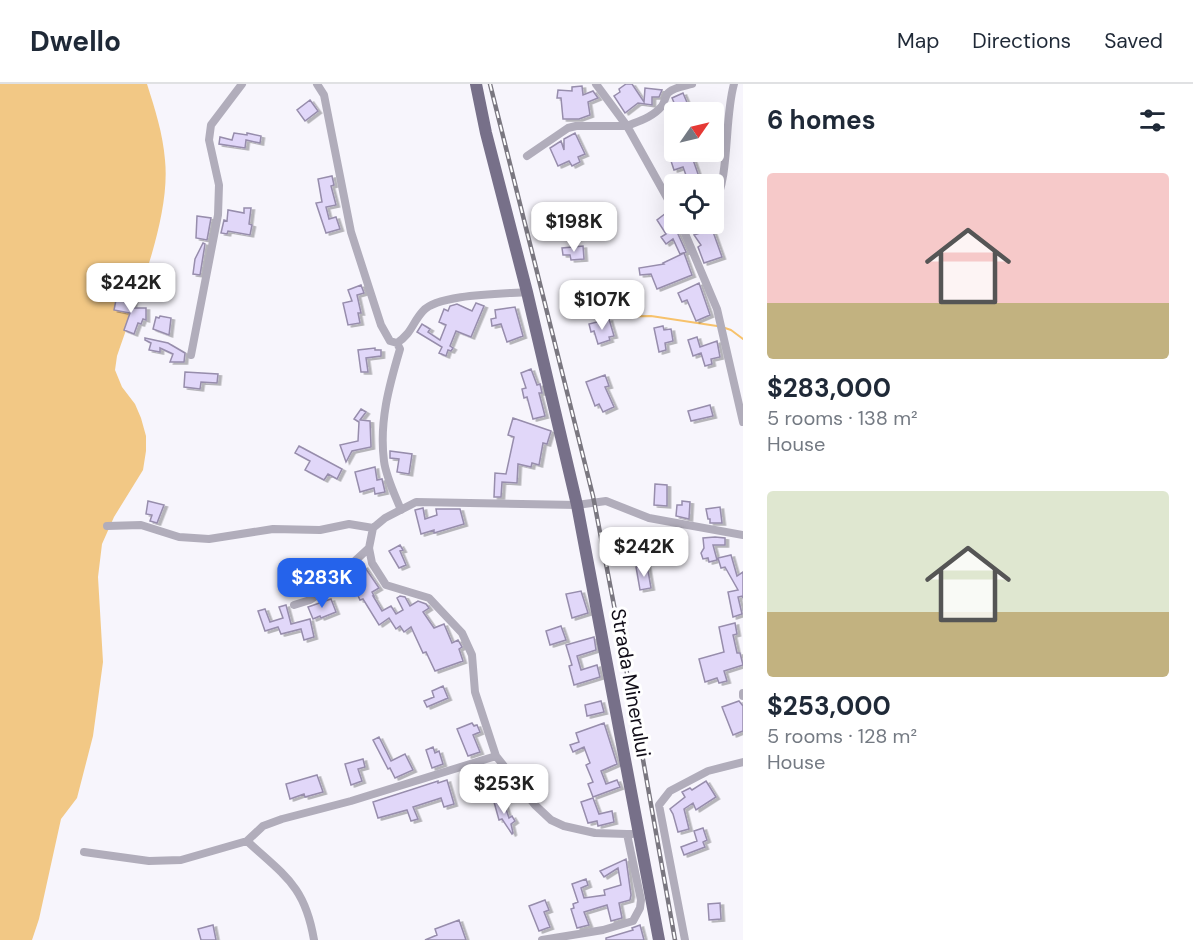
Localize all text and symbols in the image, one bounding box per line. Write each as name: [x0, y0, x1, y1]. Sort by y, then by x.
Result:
text: Dwello: [30, 23, 121, 60]
text: Map: [897, 27, 939, 55]
text: Directions: [972, 27, 1071, 55]
text: Saved: [1104, 27, 1163, 55]
north arrow: [664, 102, 724, 162]
map controls: [664, 102, 724, 234]
text: 6 homes: [767, 103, 875, 137]
icon: filters: [1136, 104, 1169, 137]
button: locate: [664, 174, 724, 234]
pin: $198K: [532, 202, 616, 253]
text: $198K: [545, 208, 603, 234]
icon: home: [914, 212, 1022, 320]
pin: $242K: [89, 263, 173, 314]
text: $242K: [100, 269, 162, 295]
pin: $107K: [560, 280, 644, 331]
text: $107K: [573, 286, 631, 312]
text: $283,000: [767, 371, 891, 405]
text: 5 rooms · 138 m²: [767, 405, 918, 431]
text: House: [767, 431, 825, 457]
pin: $242K: [602, 527, 686, 578]
icon: home: [914, 530, 1022, 638]
text: $242K: [613, 533, 675, 559]
pin: $283K: [280, 558, 364, 609]
text: $283K: [291, 564, 353, 590]
street label: Strada Minerului: [605, 607, 657, 759]
text: $253,000: [767, 689, 891, 723]
text: 5 rooms · 128 m²: [767, 723, 917, 749]
text: House: [767, 749, 825, 775]
pin: $253K: [462, 764, 546, 815]
text: $253K: [473, 770, 535, 796]

